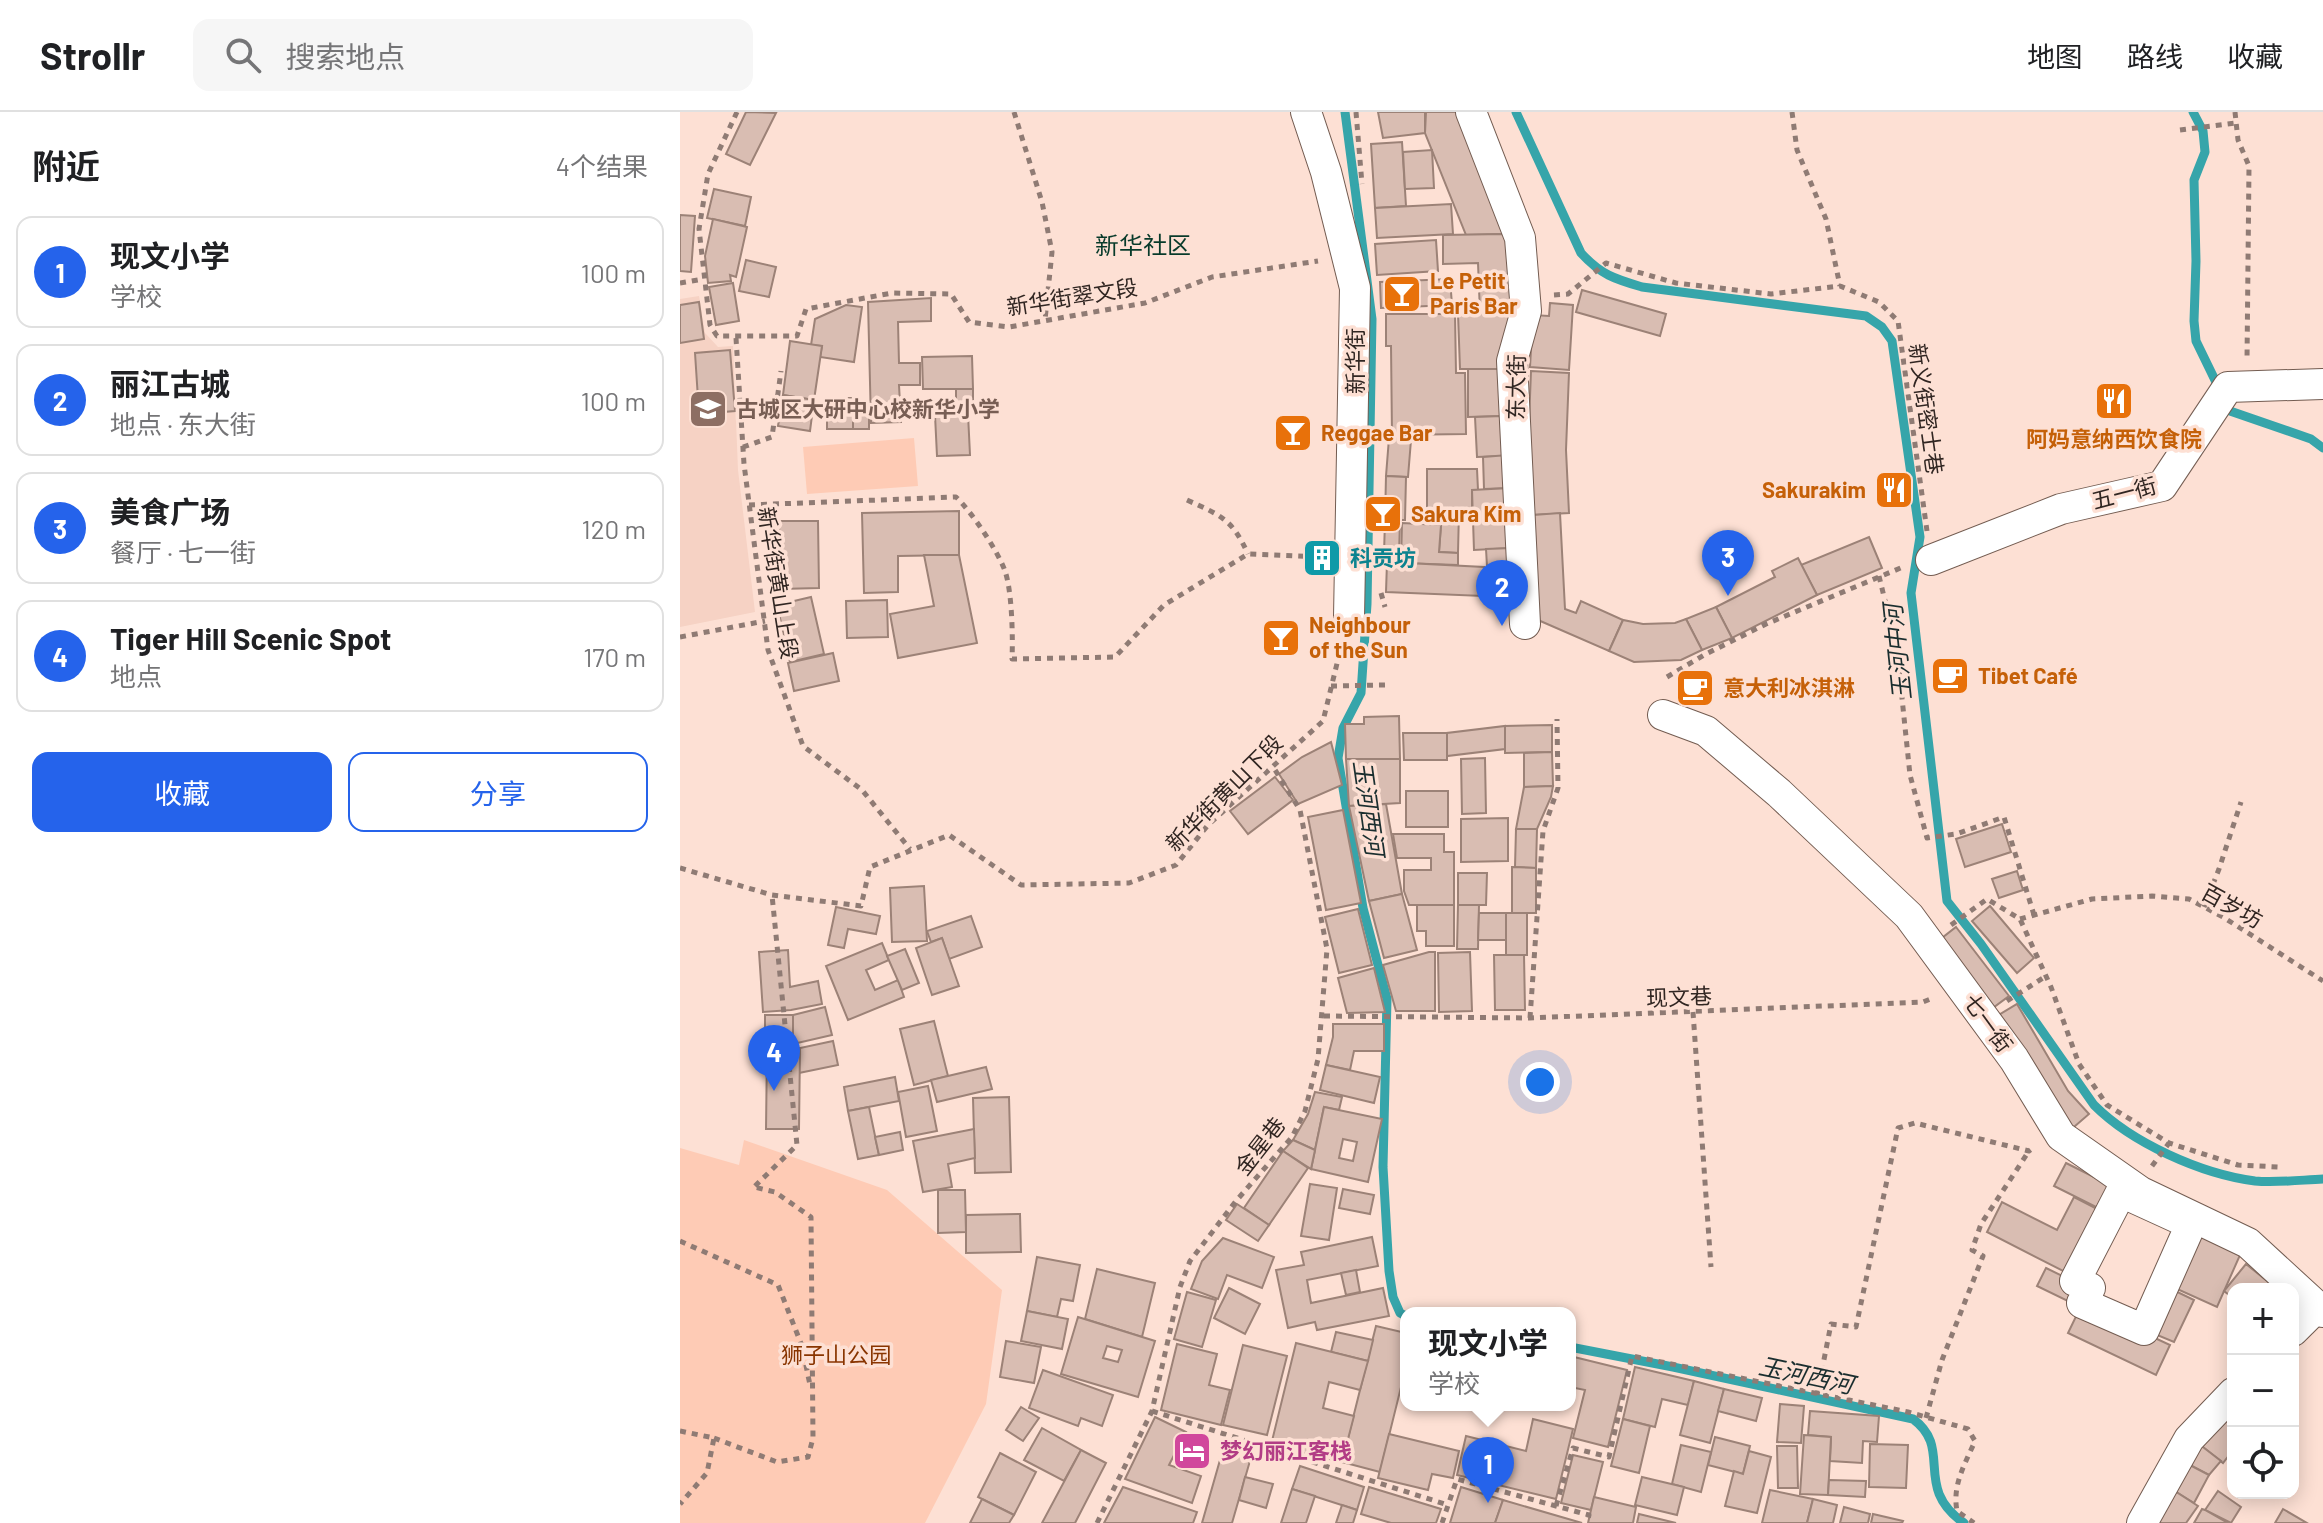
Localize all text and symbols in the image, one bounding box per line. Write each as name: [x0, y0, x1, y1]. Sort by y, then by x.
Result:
search box: [193, 19, 753, 91]
text: Strollr: [40, 32, 145, 78]
icon: search: [221, 33, 265, 77]
text: 搜索地点: [285, 38, 405, 74]
text: 地图: [2027, 39, 2083, 73]
text: 路线: [2127, 39, 2183, 73]
text: 收藏: [2227, 39, 2283, 73]
text: 附近: [32, 145, 100, 186]
text: 4个结果: [556, 150, 648, 181]
district label: 新华社区: [1095, 230, 1191, 259]
text: 现文小学: [110, 237, 230, 273]
text: 1: [55, 257, 65, 288]
text: 100 m: [581, 257, 646, 288]
place label: Le Petit Paris Bar: [1430, 267, 1518, 318]
street label: 新华街翠文段: [1005, 273, 1139, 319]
bar icon: Le Petit Paris Bar: [1381, 273, 1423, 315]
text: 学校: [110, 280, 162, 311]
street label: 新华街: [1341, 328, 1367, 394]
street label: 新义街密士巷: [1905, 342, 1949, 476]
street label: 东大街: [1501, 354, 1529, 420]
text: 丽江古城: [110, 365, 230, 401]
restaurant icon: 阿妈意纳西饮食院: [2093, 380, 2135, 422]
text: 2: [53, 385, 67, 416]
text: 100 m: [581, 385, 646, 416]
school or university icon: 古城区大研中心校新华小学: [687, 388, 729, 430]
place label: 古城区大研中心校新华小学: [736, 395, 1000, 421]
text: 地点 · 东大街: [110, 408, 256, 439]
bar icon: Reggae Bar: [1272, 412, 1314, 454]
place label: Reggae Bar: [1321, 419, 1433, 445]
place label: 阿妈意纳西饮食院: [2026, 425, 2202, 451]
restaurant icon: Sakurakim: [1873, 469, 1915, 511]
street label: 五一街: [2088, 471, 2159, 513]
place label: Sakurakim: [1762, 476, 1866, 502]
text: 美食广场: [110, 493, 230, 529]
bar icon: Sakura Kim: [1362, 493, 1404, 535]
place label: Sakura Kim: [1411, 500, 1521, 526]
street label: 新华街黄山上段: [754, 505, 804, 661]
text: 3: [53, 513, 67, 544]
text: 120 m: [582, 513, 646, 544]
pin: 3: [1702, 530, 1754, 596]
text: 餐厅 · 七一街: [110, 536, 256, 567]
building icon: 科贡坊: [1301, 537, 1343, 579]
place label: 科贡坊: [1350, 544, 1416, 570]
pin: 2: [1476, 560, 1528, 626]
water label: 玉河中河: [1877, 599, 1916, 701]
place label: Neighbour of the Sun: [1309, 611, 1411, 662]
bar icon: Neighbour of the Sun: [1260, 617, 1302, 659]
text: Tiger Hill Scenic Spot: [110, 620, 392, 656]
text: 4: [52, 641, 68, 672]
text: 170 m: [583, 641, 646, 672]
cafe icon: Tibet Café: [1929, 655, 1971, 697]
text: 地点: [110, 660, 162, 691]
place label: Tibet Café: [1978, 662, 2078, 688]
cafe icon: 意大利冰淇淋: [1674, 667, 1716, 709]
place label: 意大利冰淇淋: [1723, 674, 1855, 700]
street label: 新华街黄山下段: [1160, 729, 1287, 856]
button: 收藏: [32, 752, 332, 832]
button: 分享: [348, 752, 648, 832]
water label: 玉河西河: [1348, 758, 1391, 861]
street label: 百岁坊: [2197, 878, 2268, 932]
street label: 现文巷: [1646, 982, 1712, 1010]
street label: 七一街: [1959, 988, 2019, 1057]
pin: 4: [748, 1025, 800, 1091]
your location: [1520, 1062, 1560, 1102]
street label: 金星巷: [1229, 1111, 1290, 1179]
map controls: [2227, 1283, 2299, 1499]
button: +: [2227, 1283, 2299, 1355]
popup: [1400, 1307, 1576, 1411]
text: 现文小学: [1428, 1324, 1548, 1360]
park label: 狮子山公园: [781, 1341, 891, 1367]
water label: 玉河西河: [1756, 1350, 1860, 1400]
button: −: [2227, 1355, 2299, 1427]
text: 学校: [1428, 1367, 1480, 1398]
button: locate: [2227, 1427, 2299, 1499]
hotel icon: 梦幻丽江客栈: [1171, 1430, 1213, 1472]
place label: 梦幻丽江客栈: [1220, 1437, 1352, 1463]
pin: 1: [1462, 1437, 1514, 1503]

